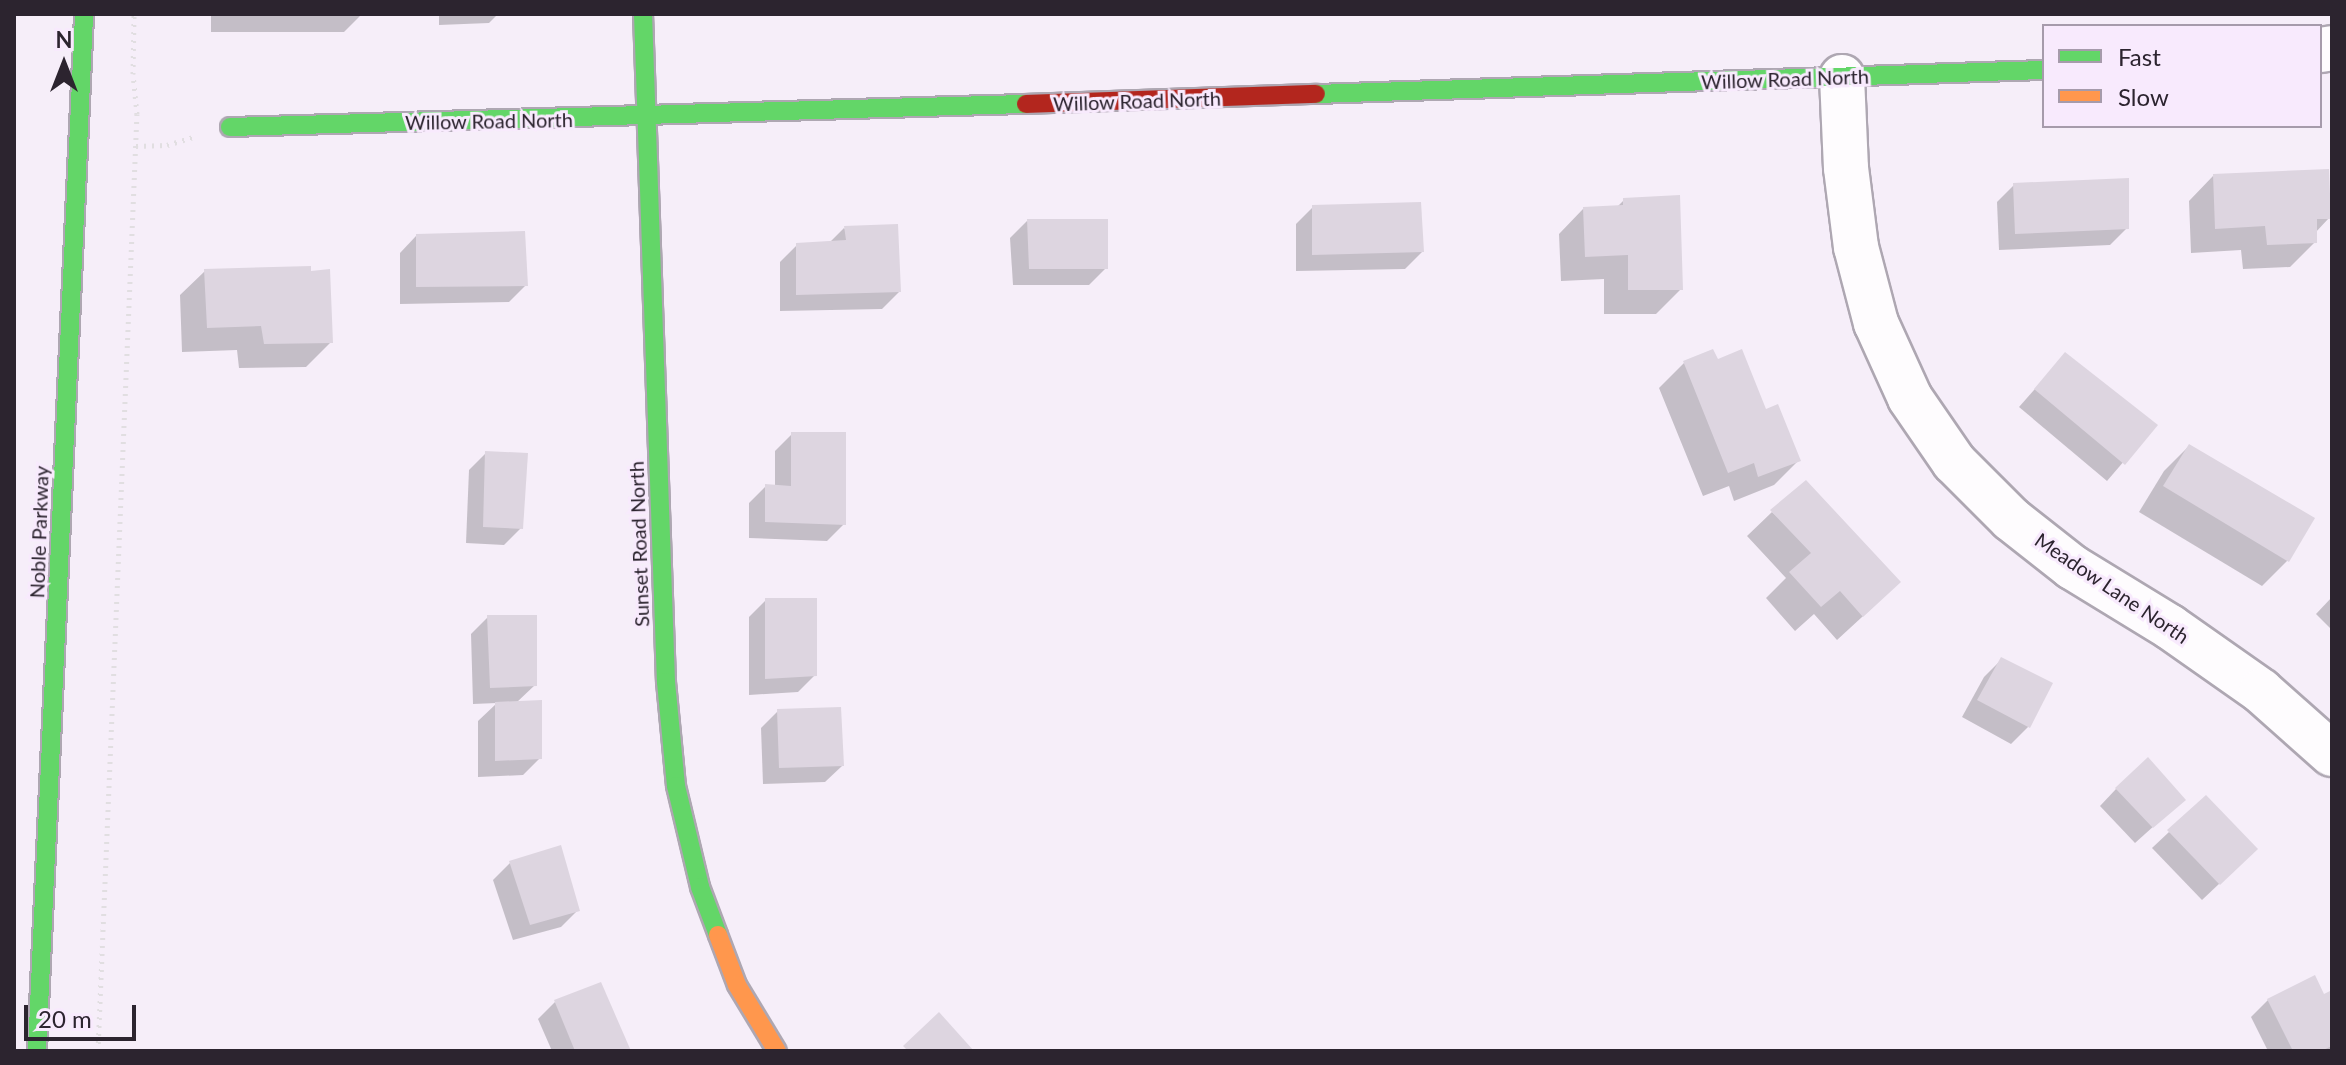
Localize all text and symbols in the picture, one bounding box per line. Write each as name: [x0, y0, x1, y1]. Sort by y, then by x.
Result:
north arrow: [24, 24, 104, 104]
legend: [2042, 24, 2322, 128]
text: N: [56, 26, 72, 53]
text: Fast: [2118, 42, 2161, 71]
street label: Willow Road North: [1700, 64, 1870, 94]
text: Slow: [2118, 82, 2169, 111]
street label: Willow Road North: [1052, 86, 1222, 116]
street label: Willow Road North: [405, 108, 573, 134]
street label: Sunset Road North: [624, 461, 654, 627]
street label: Noble Parkway: [25, 465, 53, 599]
street label: Meadow Lane North: [2030, 527, 2194, 649]
scale bar: [28, 989, 140, 1039]
text: 20 m: [38, 1004, 92, 1033]

